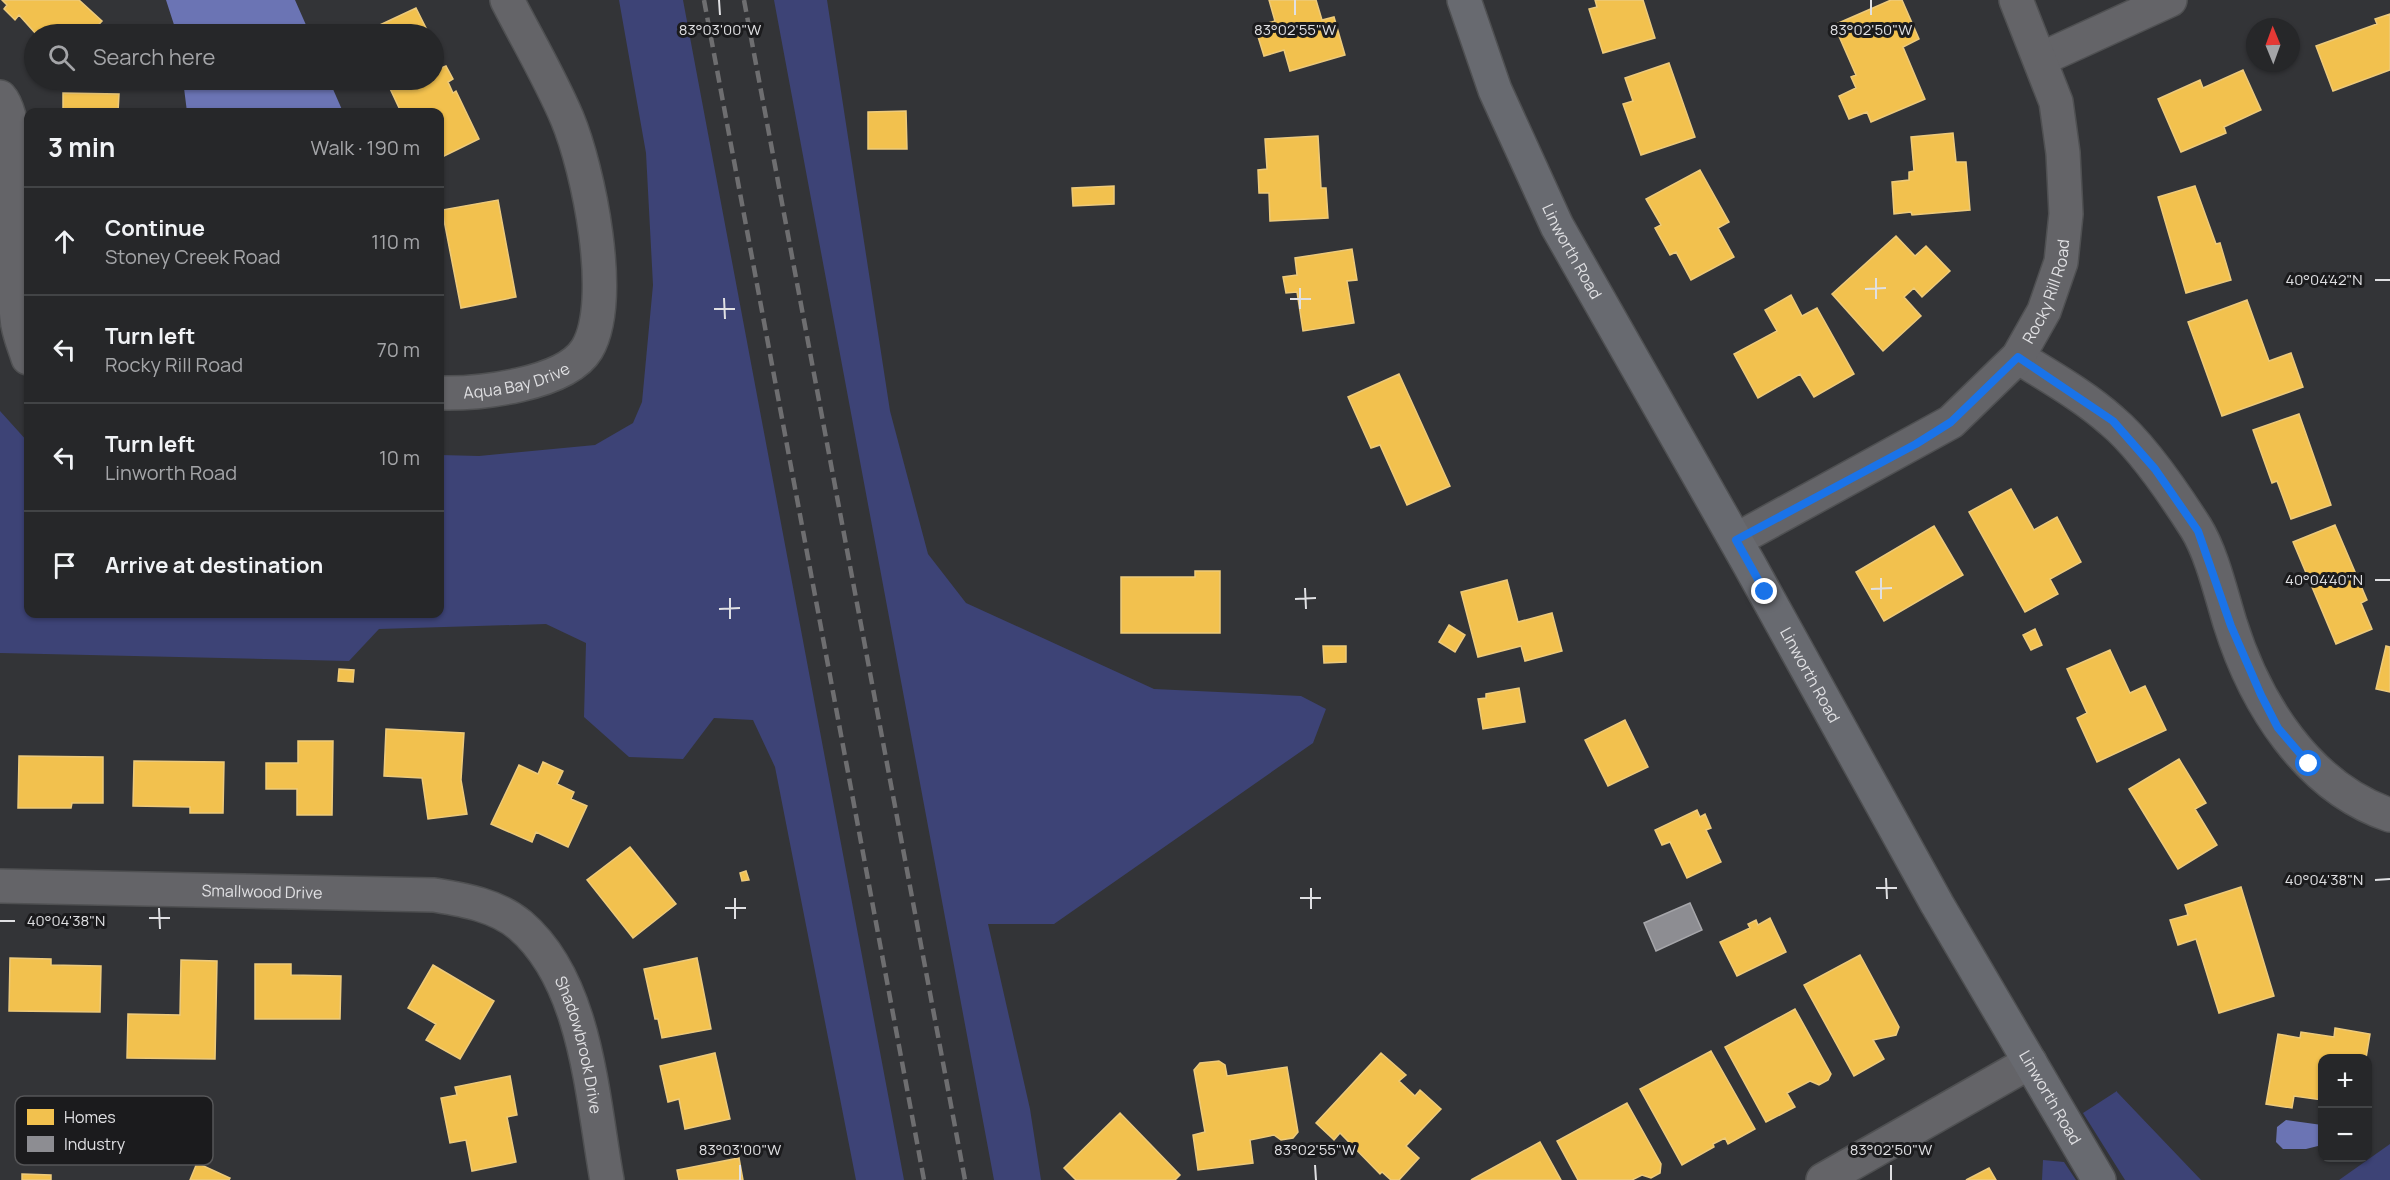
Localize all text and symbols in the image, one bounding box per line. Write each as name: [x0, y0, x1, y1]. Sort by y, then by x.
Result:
north arrow: [2246, 18, 2300, 72]
text: 83°03'00"W: [679, 19, 761, 40]
text: 83°02'55"W: [1254, 19, 1336, 40]
text: 83°02'50"W: [1830, 19, 1912, 40]
search box: [24, 24, 444, 90]
icon: search: [45, 41, 78, 74]
text: Search here: [93, 42, 215, 72]
text: 3 min: [48, 129, 115, 165]
text: Walk · 190 m: [311, 134, 420, 161]
street label: Linworth Road: [1537, 200, 1607, 303]
text: Continue: [105, 213, 205, 243]
icon: ahead: [48, 225, 81, 258]
text: 110 m: [371, 228, 420, 255]
street label: Rocky Rill Road: [2017, 238, 2074, 347]
text: Stoney Creek Road: [105, 243, 281, 270]
text: 40°04'42"N: [2285, 269, 2363, 290]
text: Turn left: [105, 321, 195, 351]
icon: left: [48, 333, 81, 366]
text: 70 m: [377, 336, 420, 363]
text: Rocky Rill Road: [105, 351, 243, 378]
street label: Aqua Bay Drive: [463, 357, 574, 404]
text: Turn left: [105, 429, 195, 459]
icon: left: [48, 441, 81, 474]
text: 10 m: [379, 444, 420, 471]
text: Linworth Road: [105, 459, 237, 486]
icon: arrive: [48, 549, 81, 582]
text: Arrive at destination: [105, 550, 323, 580]
text: 40°04'40"N: [2285, 569, 2363, 590]
route end: [1751, 578, 1777, 604]
street label: Linworth Road: [1775, 623, 1845, 726]
route start: [2295, 750, 2321, 776]
text: 40°04'38"N: [2285, 869, 2363, 890]
street label: Smallwood Drive: [201, 879, 323, 904]
text: 40°04'38"N: [27, 910, 105, 931]
street label: Shadowbrook Drive: [550, 972, 607, 1115]
street label: Linworth Road: [2014, 1046, 2087, 1148]
map controls: [2318, 1054, 2372, 1162]
button: +: [2318, 1054, 2372, 1108]
legend: [15, 1096, 213, 1165]
text: Homes: [64, 1106, 116, 1128]
button: −: [2318, 1108, 2372, 1162]
text: Industry: [64, 1133, 126, 1155]
text: 83°03'00"W: [699, 1139, 781, 1160]
text: 83°02'55"W: [1274, 1139, 1356, 1160]
text: 83°02'50"W: [1850, 1139, 1932, 1160]

